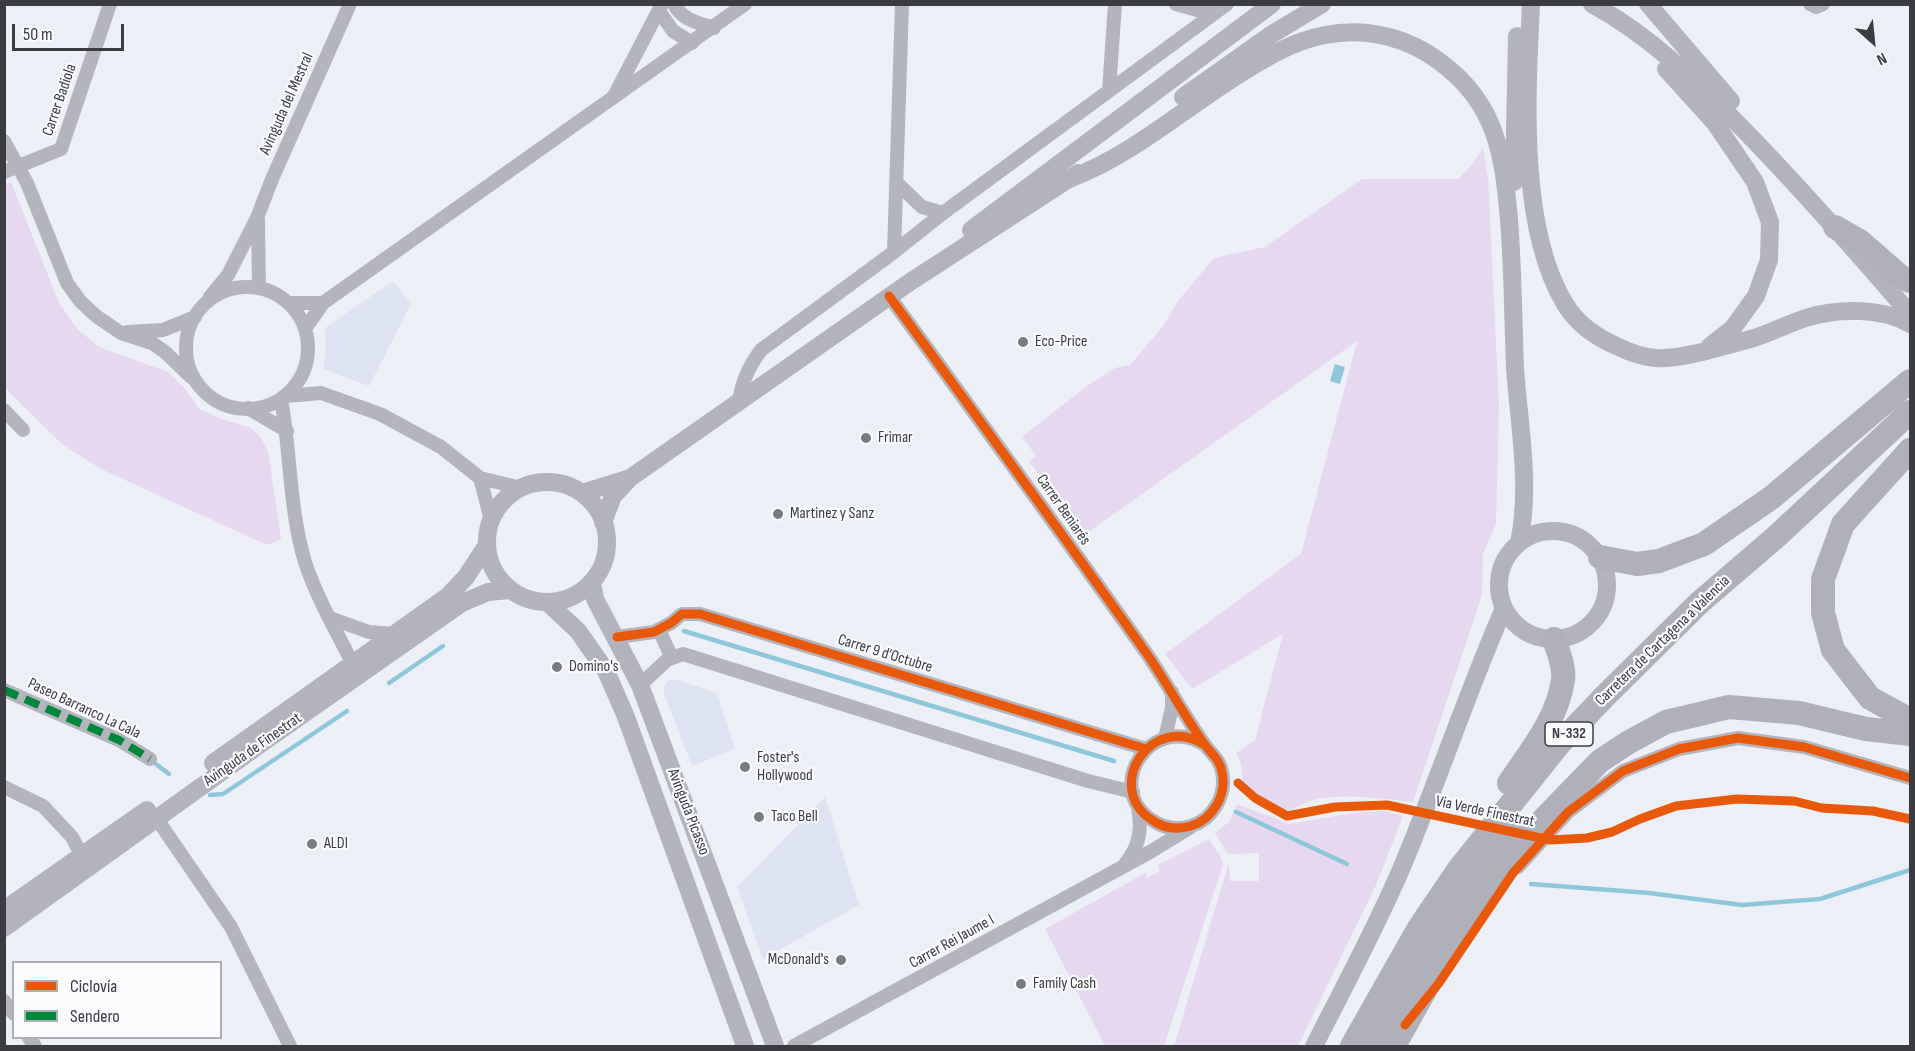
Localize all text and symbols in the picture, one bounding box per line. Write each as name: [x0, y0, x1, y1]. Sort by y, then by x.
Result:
scale bar: [15, 12, 128, 50]
north arrow: [1843, 12, 1903, 72]
text: 50 m: [23, 24, 53, 45]
text: N: [1873, 48, 1890, 69]
street label: Avinguda del Mestral: [256, 50, 318, 158]
street label: Carrer Badiola: [39, 61, 81, 139]
place label: Eco-Price: [1035, 332, 1087, 352]
marker: Eco-Price: [1016, 335, 1030, 349]
place label: Frimar: [878, 428, 913, 448]
marker: Frimar: [859, 431, 873, 445]
street label: Carrer Beniarés: [1032, 471, 1094, 549]
place label: Martinez y Sanz: [790, 504, 874, 524]
marker: Martinez y Sanz: [771, 507, 785, 521]
street label: Carretera de Cartagena a Valencia: [1592, 572, 1734, 710]
street label: Carrer 9 d’Octubre: [835, 630, 935, 678]
place label: Domino's: [569, 657, 619, 677]
marker: Domino's: [550, 660, 564, 674]
street label: Paseo Barranco La Cala: [25, 674, 143, 744]
street label: Avinguda de Finestrat: [200, 709, 306, 791]
road number: N-332: [1545, 722, 1593, 746]
place label: Foster's Hollywood: [757, 748, 813, 786]
marker: Foster's Hollywood: [738, 760, 752, 774]
street label: Avinguda Picasso: [663, 766, 713, 858]
street label: Via Verde Finestrat: [1434, 792, 1536, 832]
place label: Taco Bell: [771, 807, 818, 827]
marker: Taco Bell: [752, 810, 766, 824]
place label: ALDI: [324, 834, 348, 854]
marker: ALDI: [305, 837, 319, 851]
street label: Carrer Rei Jaume I: [906, 911, 998, 973]
place label: McDonald's: [768, 950, 829, 970]
marker: McDonald's: [834, 953, 848, 967]
legend: [12, 961, 222, 1039]
place label: Family Cash: [1033, 974, 1096, 994]
text: Ciclovía: [70, 976, 117, 997]
marker: Family Cash: [1014, 977, 1028, 991]
text: Sendero: [70, 1006, 120, 1027]

